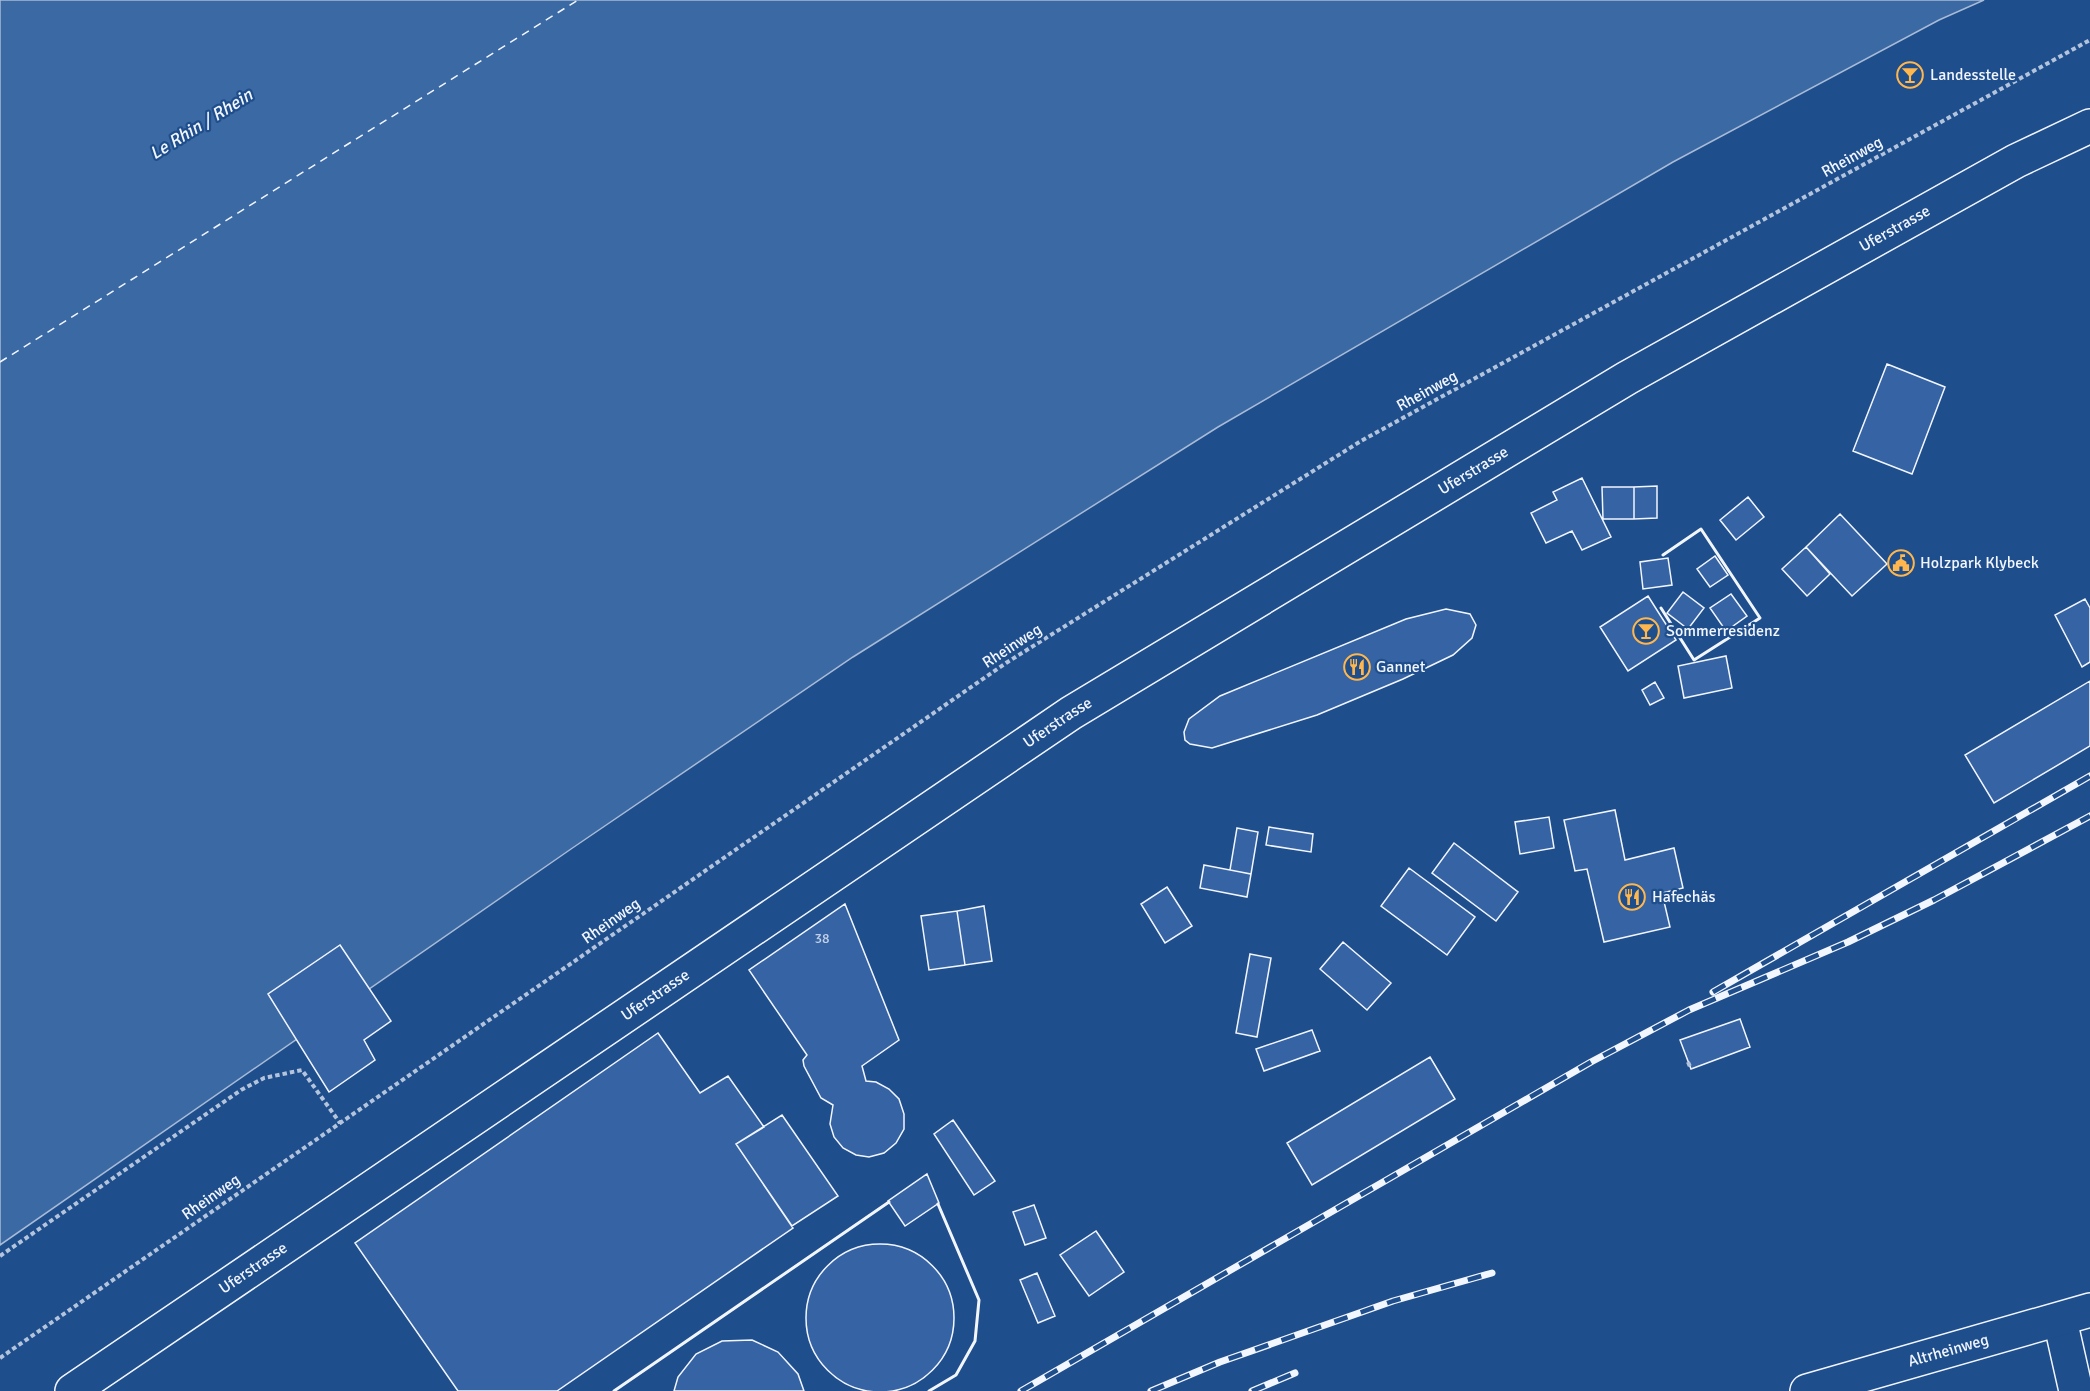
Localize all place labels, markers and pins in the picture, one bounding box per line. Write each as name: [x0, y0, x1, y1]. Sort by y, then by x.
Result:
bar icon: Landesstelle: [1895, 60, 1925, 90]
place label: Landesstelle: [1930, 65, 2016, 85]
public building icon: Holzpark Klybeck: [1886, 548, 1916, 578]
place label: Holzpark Klybeck: [1920, 553, 2039, 573]
bar icon: Sommerresidenz: [1631, 616, 1661, 646]
place label: Sommerresidenz: [1666, 621, 1780, 641]
restaurant icon: Gannet: [1342, 652, 1372, 682]
place label: Gannet: [1376, 657, 1426, 677]
restaurant icon: Hafechäs: [1617, 882, 1647, 912]
place label: Hafechäs: [1652, 887, 1716, 907]

